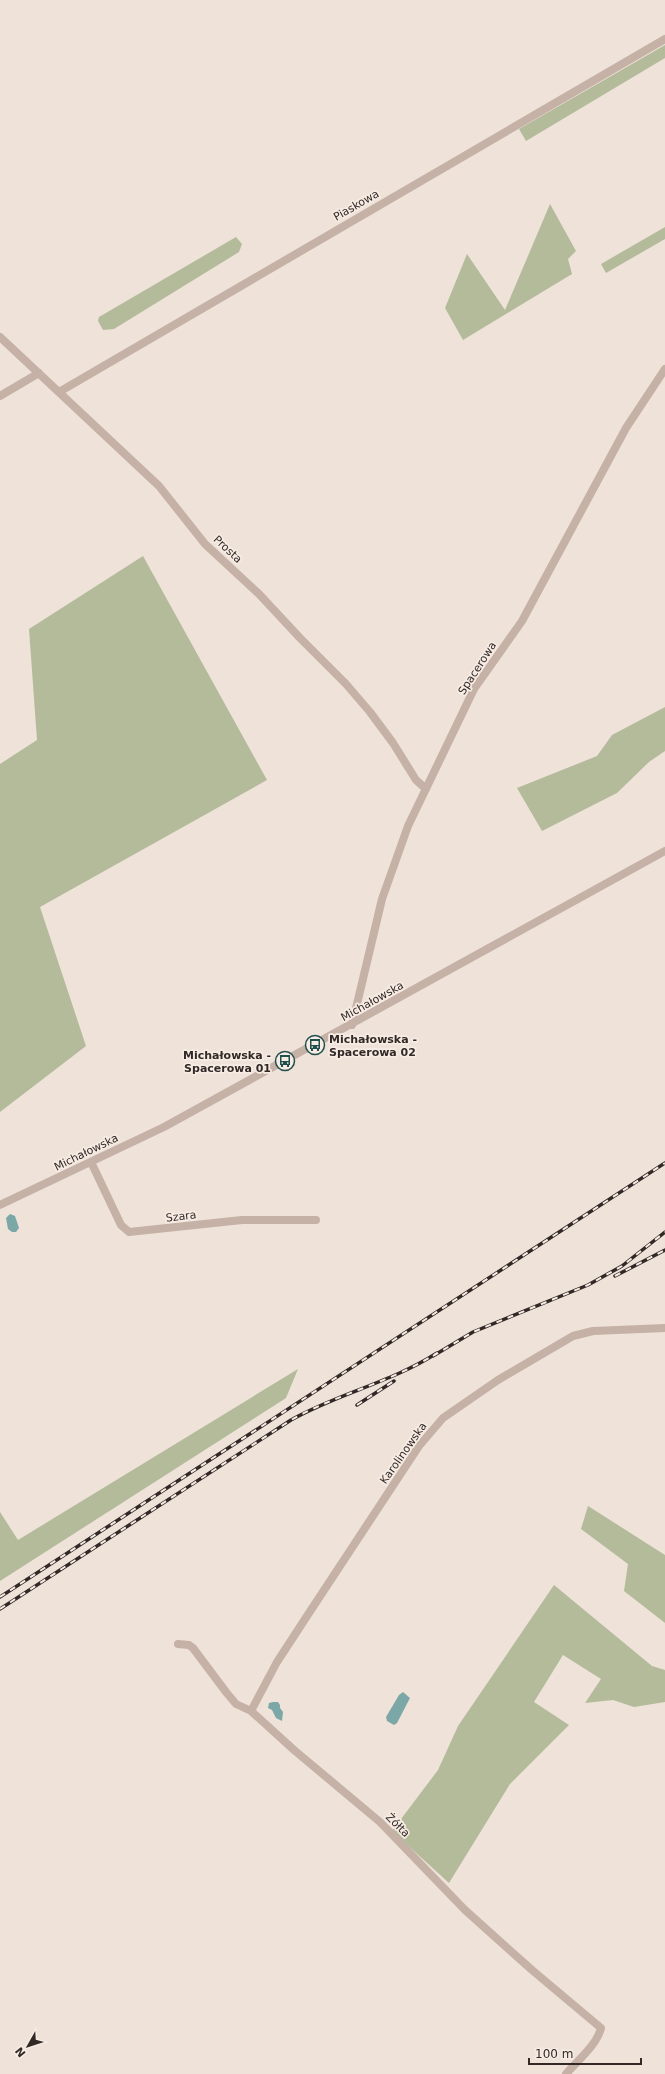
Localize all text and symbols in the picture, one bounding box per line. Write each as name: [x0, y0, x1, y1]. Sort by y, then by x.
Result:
street label: Piaskowa: [331, 187, 381, 224]
street label: Prosta: [211, 533, 245, 566]
street label: Spacerowa: [456, 639, 499, 697]
street label: Michałowska: [339, 979, 406, 1024]
place label: Michałowska - Spacerowa 02: [329, 1033, 417, 1059]
bus stop icon: Michałowska - Spacerowa 02: [304, 1034, 326, 1056]
place label: Michałowska - Spacerowa 01: [183, 1049, 271, 1075]
bus stop icon: Michałowska - Spacerowa 01: [274, 1050, 296, 1072]
street label: Michałowska: [52, 1131, 120, 1174]
street label: Szara: [165, 1208, 197, 1225]
street label: Karolinowska: [377, 1420, 429, 1487]
street label: Żółta: [383, 1811, 412, 1840]
north arrow: [8, 2026, 48, 2066]
scale bar: [529, 2040, 641, 2066]
text: N: [13, 2044, 29, 2060]
text: 100 m: [535, 2047, 573, 2061]

